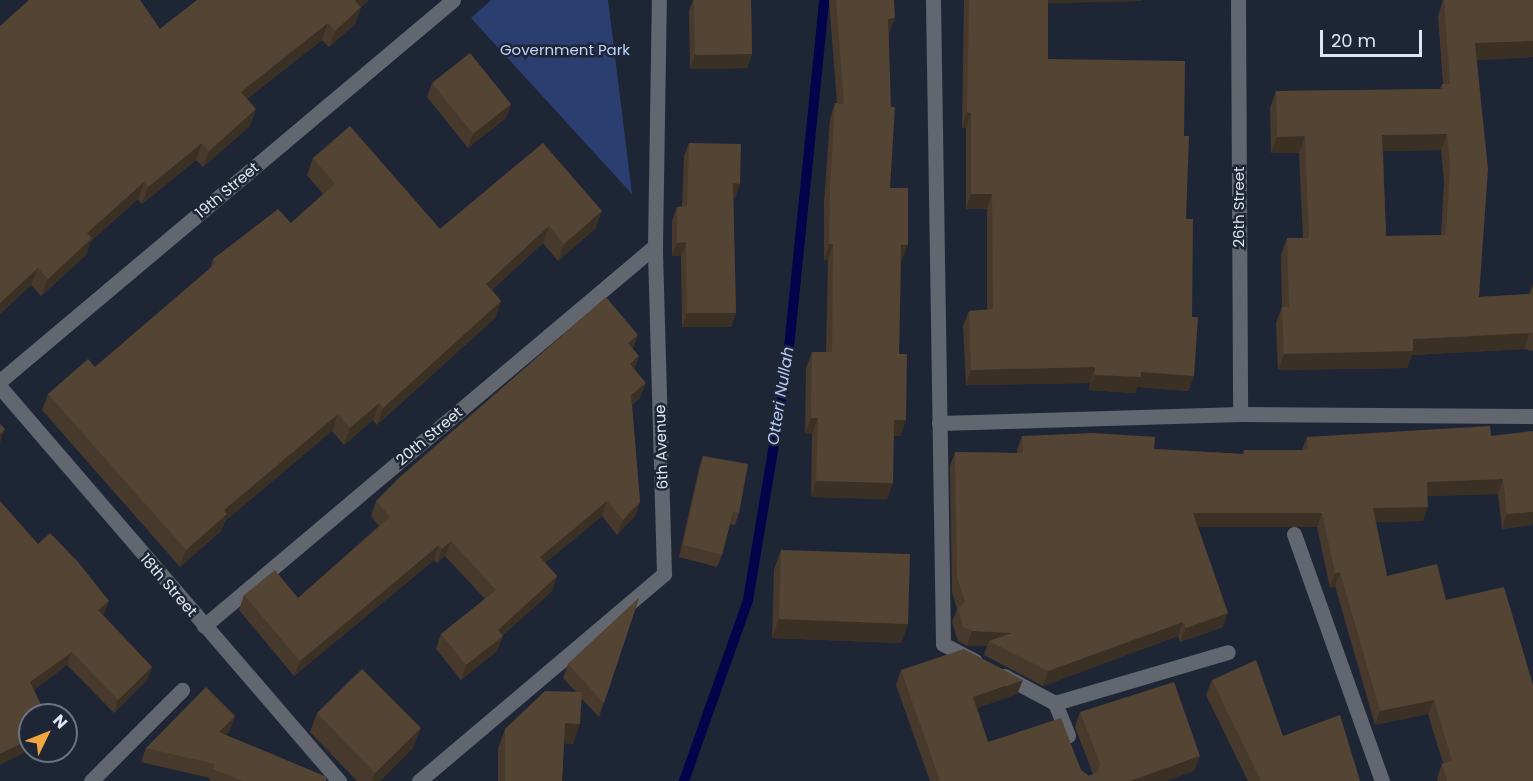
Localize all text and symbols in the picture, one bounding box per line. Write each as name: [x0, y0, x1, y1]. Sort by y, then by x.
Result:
scale bar: [1323, 18, 1425, 56]
text: 20 m: [1331, 28, 1376, 53]
park label: Government Park: [500, 41, 630, 59]
street label: 19th Street: [192, 158, 262, 222]
street label: 26th Street: [1230, 166, 1248, 248]
water label: Otteri Nullah: [764, 345, 798, 447]
street label: 20th Street: [392, 403, 466, 469]
street label: 6th Avenue: [651, 404, 671, 490]
street label: 18th Street: [137, 550, 201, 620]
north arrow: [18, 703, 78, 763]
text: N: [48, 709, 73, 734]

